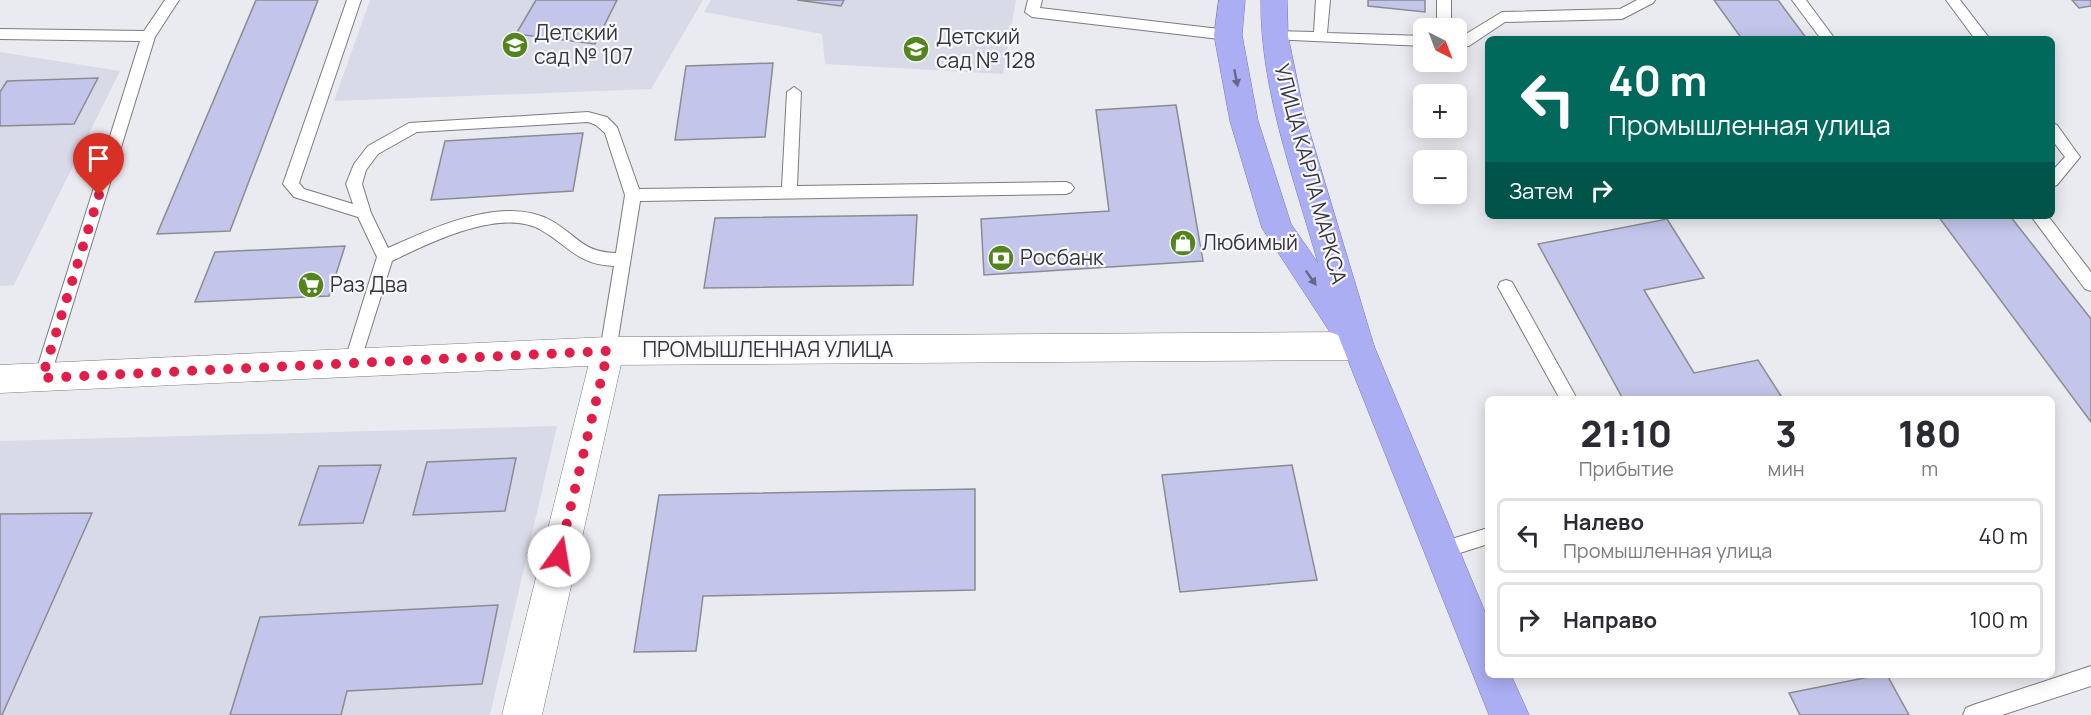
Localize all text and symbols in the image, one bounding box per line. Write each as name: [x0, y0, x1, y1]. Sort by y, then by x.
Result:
place label: Детский сад № 107: [534, 18, 633, 70]
north arrow: [1413, 18, 1467, 72]
map controls: [1413, 18, 1467, 204]
place label: Детский сад № 128: [936, 22, 1036, 74]
school or university icon: Детский сад № 107: [500, 30, 530, 60]
school or university icon: Детский сад № 128: [901, 34, 931, 64]
text: 40 m: [1608, 51, 1707, 109]
icon: left: [1509, 60, 1587, 138]
street label: УЛИЦА КАРЛА МАРКСА: [1268, 61, 1354, 287]
one-way arrow: [1232, 69, 1241, 88]
button: +: [1413, 84, 1467, 138]
text: Промышленная улица: [1608, 106, 1891, 143]
pin: [73, 133, 124, 195]
icon: arrive: [82, 142, 115, 175]
button: −: [1413, 150, 1467, 204]
icon: right: [1585, 174, 1618, 207]
text: Затем: [1509, 176, 1573, 206]
shop icon: Любимый: [1168, 228, 1198, 258]
place label: Любимый: [1202, 228, 1298, 256]
bank icon: Росбанк: [986, 243, 1016, 273]
place label: Росбанк: [1020, 243, 1104, 271]
supermarket icon: Раз Два: [296, 270, 326, 300]
place label: Раз Два: [330, 270, 408, 298]
one-way arrow: [1305, 270, 1317, 286]
street label: ПРОМЫШЛЕННАЯ УЛИЦА: [643, 335, 893, 363]
text: 21:10: [1581, 409, 1672, 458]
text: 3: [1775, 409, 1797, 458]
text: 180: [1898, 409, 1961, 458]
text: Прибытие: [1579, 455, 1674, 482]
text: мин: [1768, 455, 1805, 482]
text: m: [1921, 455, 1938, 482]
text: Налево: [1563, 507, 1644, 537]
icon: left: [1512, 519, 1545, 552]
text: 40 m: [1979, 521, 2028, 551]
position arrow: [527, 524, 591, 588]
text: Промышленная улица: [1563, 537, 1772, 564]
icon: right: [1512, 603, 1545, 636]
text: Направо: [1563, 605, 1657, 635]
text: 100 m: [1970, 605, 2028, 635]

